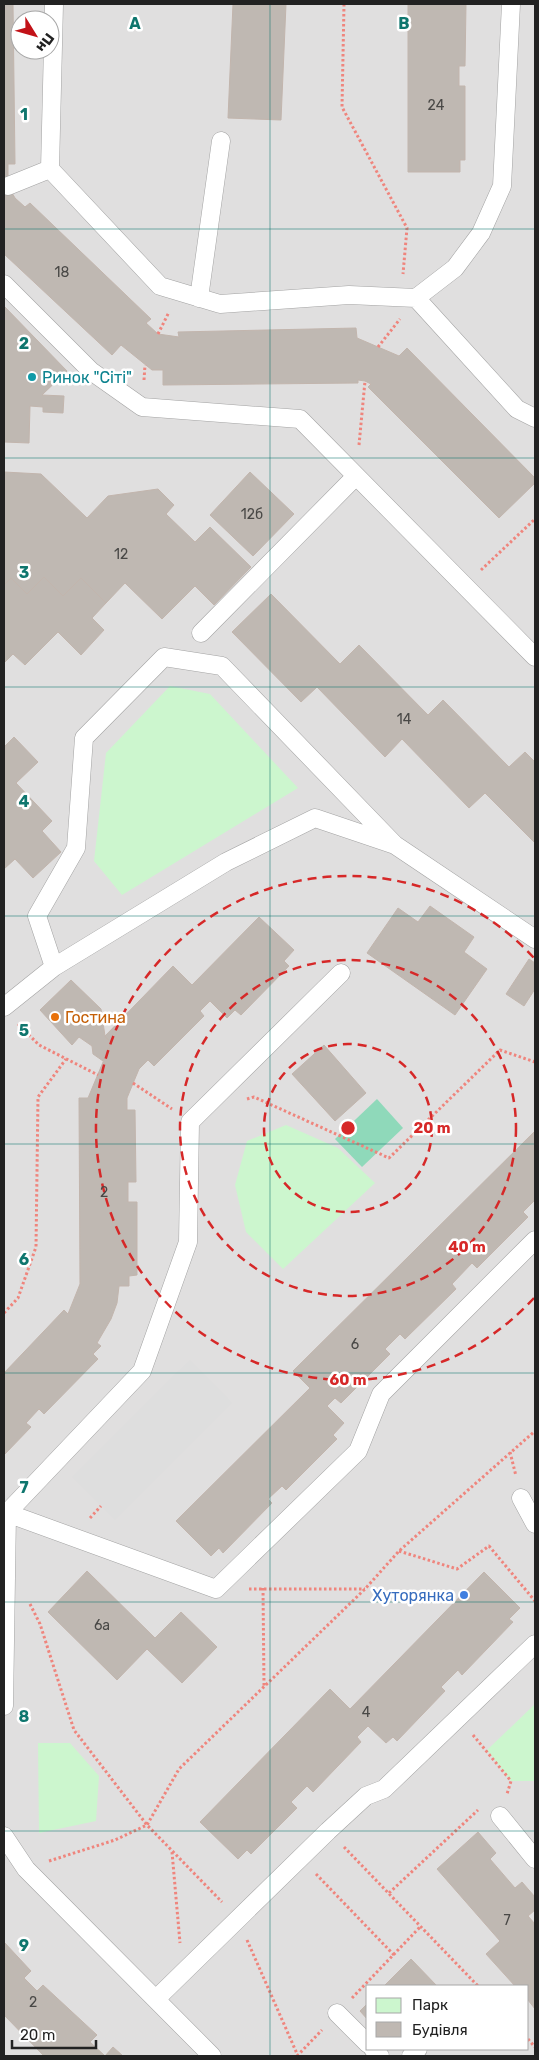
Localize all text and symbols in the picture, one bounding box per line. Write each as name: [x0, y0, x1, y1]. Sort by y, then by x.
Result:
north arrow: [10, 10, 60, 60]
text: A: [129, 14, 141, 33]
text: B: [398, 14, 410, 33]
text: Пн: [32, 30, 58, 55]
house number: 24: [428, 97, 445, 114]
text: 1: [20, 105, 28, 124]
house number: 18: [55, 264, 70, 281]
text: 2: [19, 334, 29, 353]
place label: Ринок "Сіті": [42, 368, 132, 387]
marker: Ринок "Сіті": [26, 371, 38, 383]
house number: 12б: [241, 506, 263, 523]
house number: 12: [114, 546, 128, 563]
text: 3: [19, 563, 29, 582]
house number: 14: [397, 711, 412, 728]
text: 4: [19, 792, 30, 811]
place label: Гостина: [65, 1008, 126, 1027]
marker: Гостина: [49, 1011, 61, 1023]
text: 5: [19, 1021, 29, 1040]
centre of rings: [339, 1119, 357, 1137]
text: 20 m: [414, 1119, 450, 1137]
house number: 2: [100, 1184, 108, 1201]
text: 40 m: [448, 1238, 486, 1256]
text: 6: [19, 1250, 29, 1269]
house number: 6: [351, 1336, 359, 1353]
text: 60 m: [330, 1371, 366, 1389]
text: 7: [19, 1478, 29, 1497]
place label: Хуторянка: [372, 1586, 454, 1605]
marker: Хуторянка: [458, 1589, 470, 1601]
house number: 6а: [94, 1617, 110, 1634]
house number: 4: [362, 1704, 371, 1721]
text: 8: [19, 1707, 30, 1726]
house number: 7: [503, 1912, 511, 1929]
text: 9: [19, 1936, 29, 1955]
legend: [366, 1985, 529, 2050]
house number: 2: [29, 1994, 37, 2011]
text: Парк: [412, 1996, 448, 2014]
scale bar: [12, 2018, 96, 2050]
text: Будівля: [412, 2021, 468, 2039]
text: 20 m: [20, 2026, 55, 2044]

